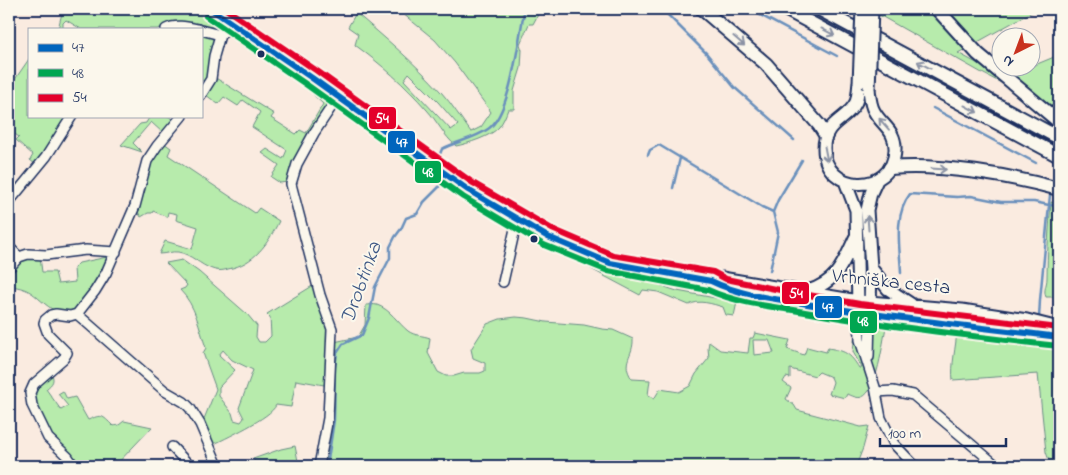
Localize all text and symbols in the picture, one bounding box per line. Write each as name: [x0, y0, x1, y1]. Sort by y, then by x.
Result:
one-way arrow: [820, 27, 835, 37]
legend: [28, 28, 202, 118]
north arrow: [990, 28, 1040, 78]
one-way arrow: [733, 35, 746, 47]
text: 47: [72, 37, 84, 59]
unlabelled marker: [256, 49, 266, 59]
text: N: [998, 50, 1019, 72]
one-way arrow: [916, 60, 931, 70]
text: 48: [72, 63, 84, 85]
text: 54: [72, 87, 87, 109]
one-way arrow: [963, 104, 978, 114]
line badge: 54: [368, 106, 397, 130]
text: 54: [375, 109, 389, 130]
one-way arrow: [878, 117, 890, 130]
line badge: 47: [387, 130, 416, 154]
text: 47: [395, 133, 408, 154]
one-way arrow: [821, 146, 831, 162]
line badge: 48: [414, 160, 442, 184]
text: 48: [421, 163, 434, 184]
one-way arrow: [930, 164, 946, 173]
one-way arrow: [863, 215, 873, 231]
unlabelled marker: [529, 234, 539, 244]
water label: Drobtinka: [333, 237, 391, 328]
street label: Vrhniška cesta: [829, 262, 952, 304]
line badge: 54: [781, 281, 810, 305]
text: 54: [789, 284, 803, 305]
line badge: 47: [814, 295, 843, 319]
text: 47: [821, 298, 834, 319]
line badge: 48: [849, 310, 878, 334]
text: 48: [856, 312, 869, 333]
scale bar: [880, 415, 1007, 447]
text: 100 m: [888, 423, 921, 445]

